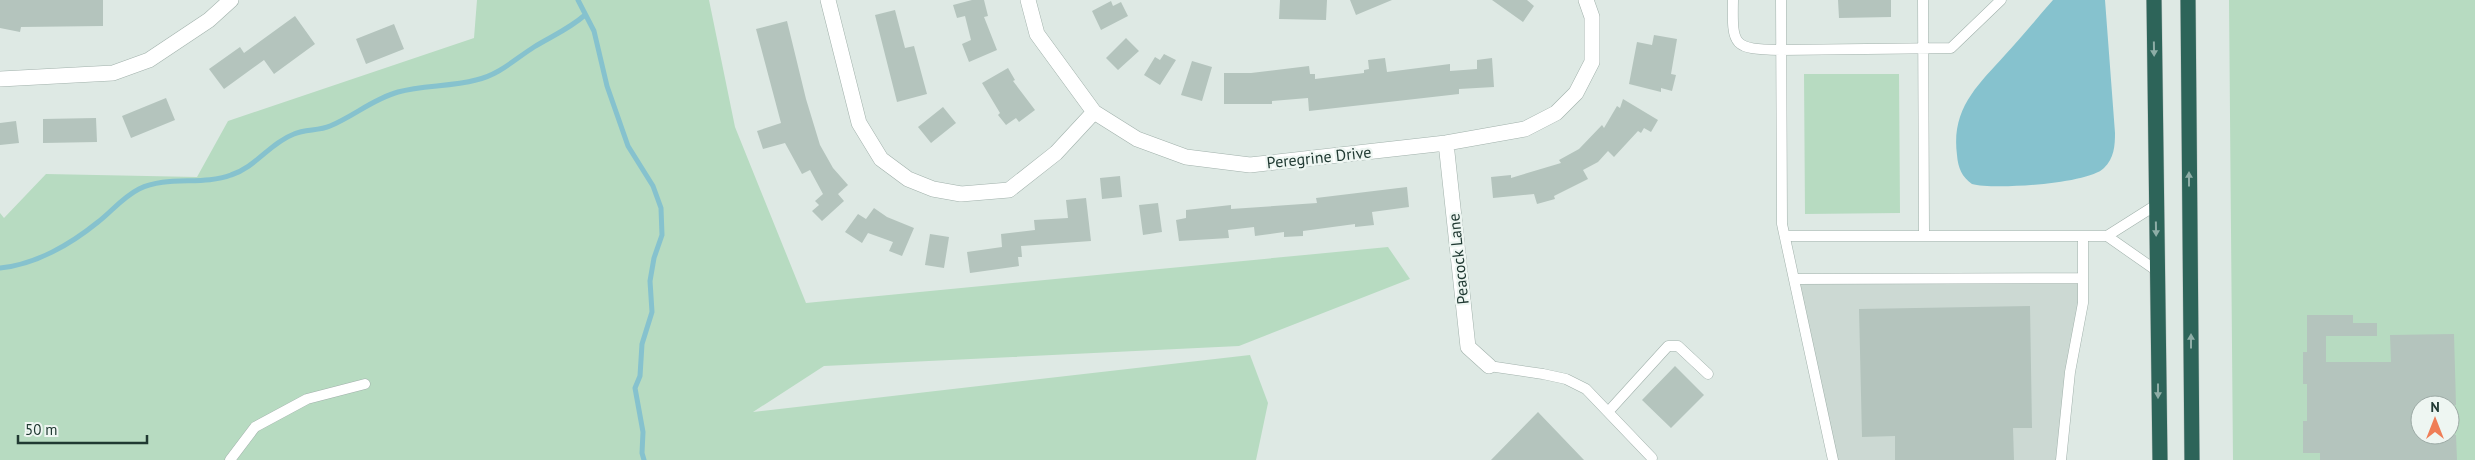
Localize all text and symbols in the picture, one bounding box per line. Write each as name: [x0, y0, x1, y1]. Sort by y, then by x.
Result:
one-way arrow: [2150, 41, 2158, 57]
street label: Peregrine Drive: [1266, 142, 1372, 172]
one-way arrow: [2185, 171, 2193, 187]
street label: Peacock Lane: [1443, 213, 1473, 305]
one-way arrow: [2152, 221, 2160, 237]
one-way arrow: [2187, 333, 2195, 349]
one-way arrow: [2154, 383, 2162, 399]
north arrow: [2410, 395, 2460, 445]
text: N: [2430, 398, 2440, 416]
scale bar: [18, 412, 146, 444]
text: 50 m: [25, 420, 58, 439]

